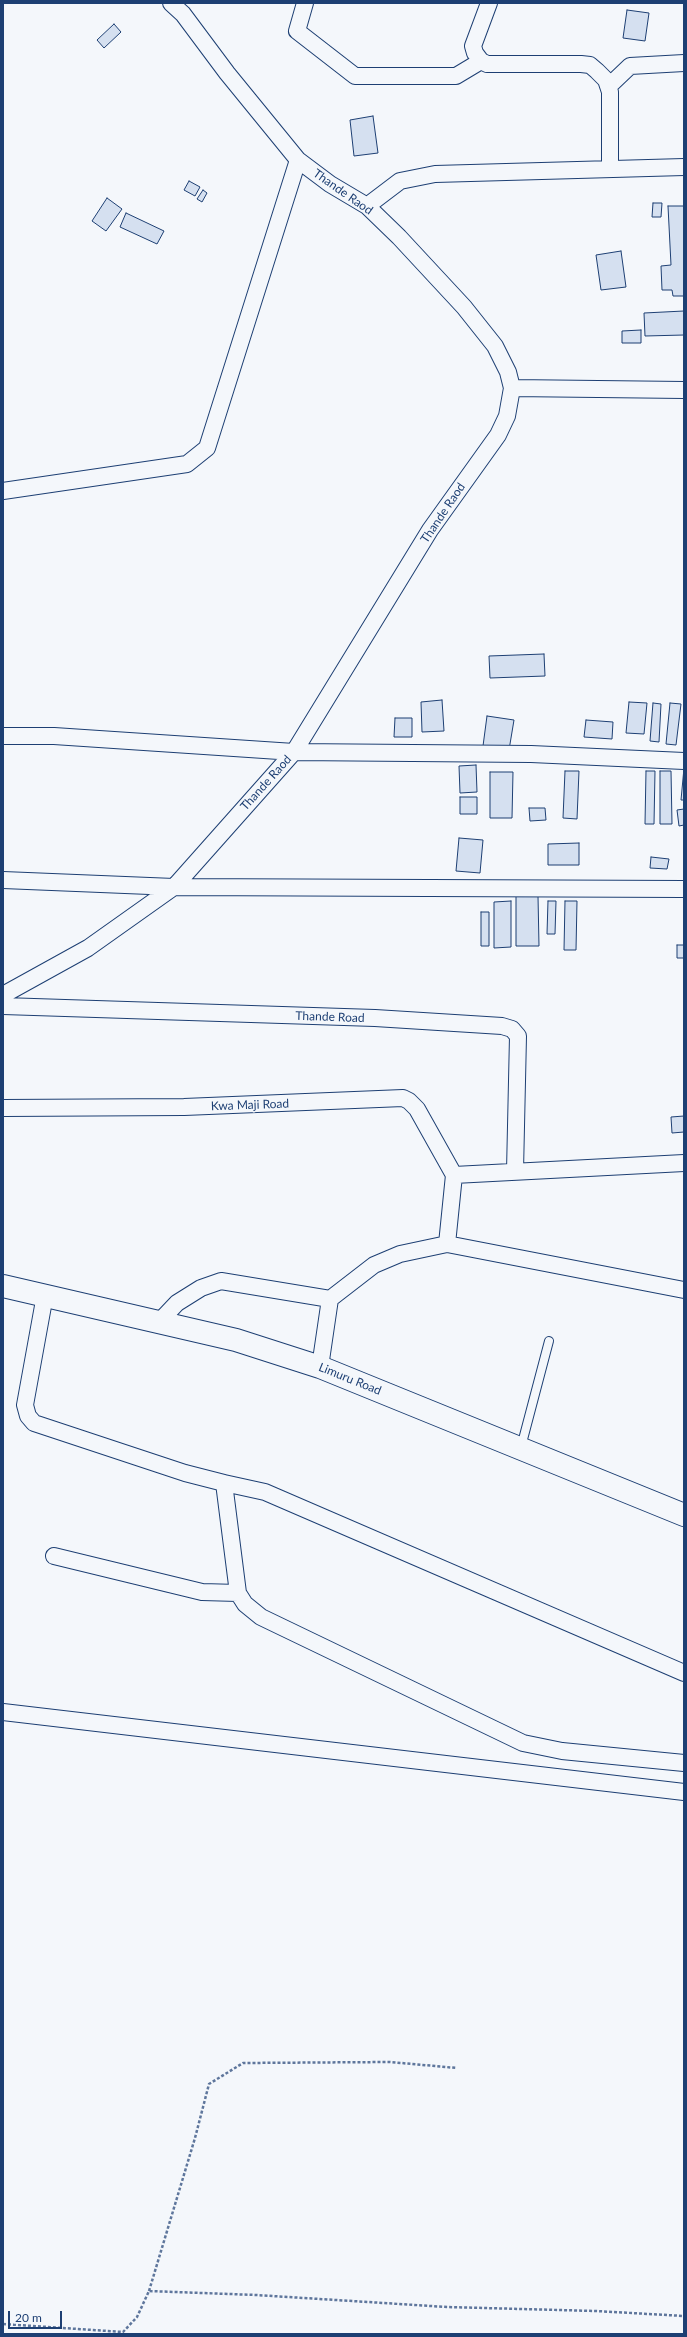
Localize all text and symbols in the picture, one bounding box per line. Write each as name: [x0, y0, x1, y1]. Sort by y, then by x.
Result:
street label: Thande Raod: [310, 166, 376, 218]
street label: Thande Raod: [418, 480, 468, 546]
street label: Thande Raod: [237, 752, 295, 814]
street label: Thande Road: [295, 1009, 365, 1025]
street label: Kwa Maji Road: [211, 1096, 289, 1114]
street label: Limuru Road: [317, 1360, 383, 1398]
scale bar: [10, 2303, 64, 2329]
text: 20 m: [15, 2310, 42, 2325]

